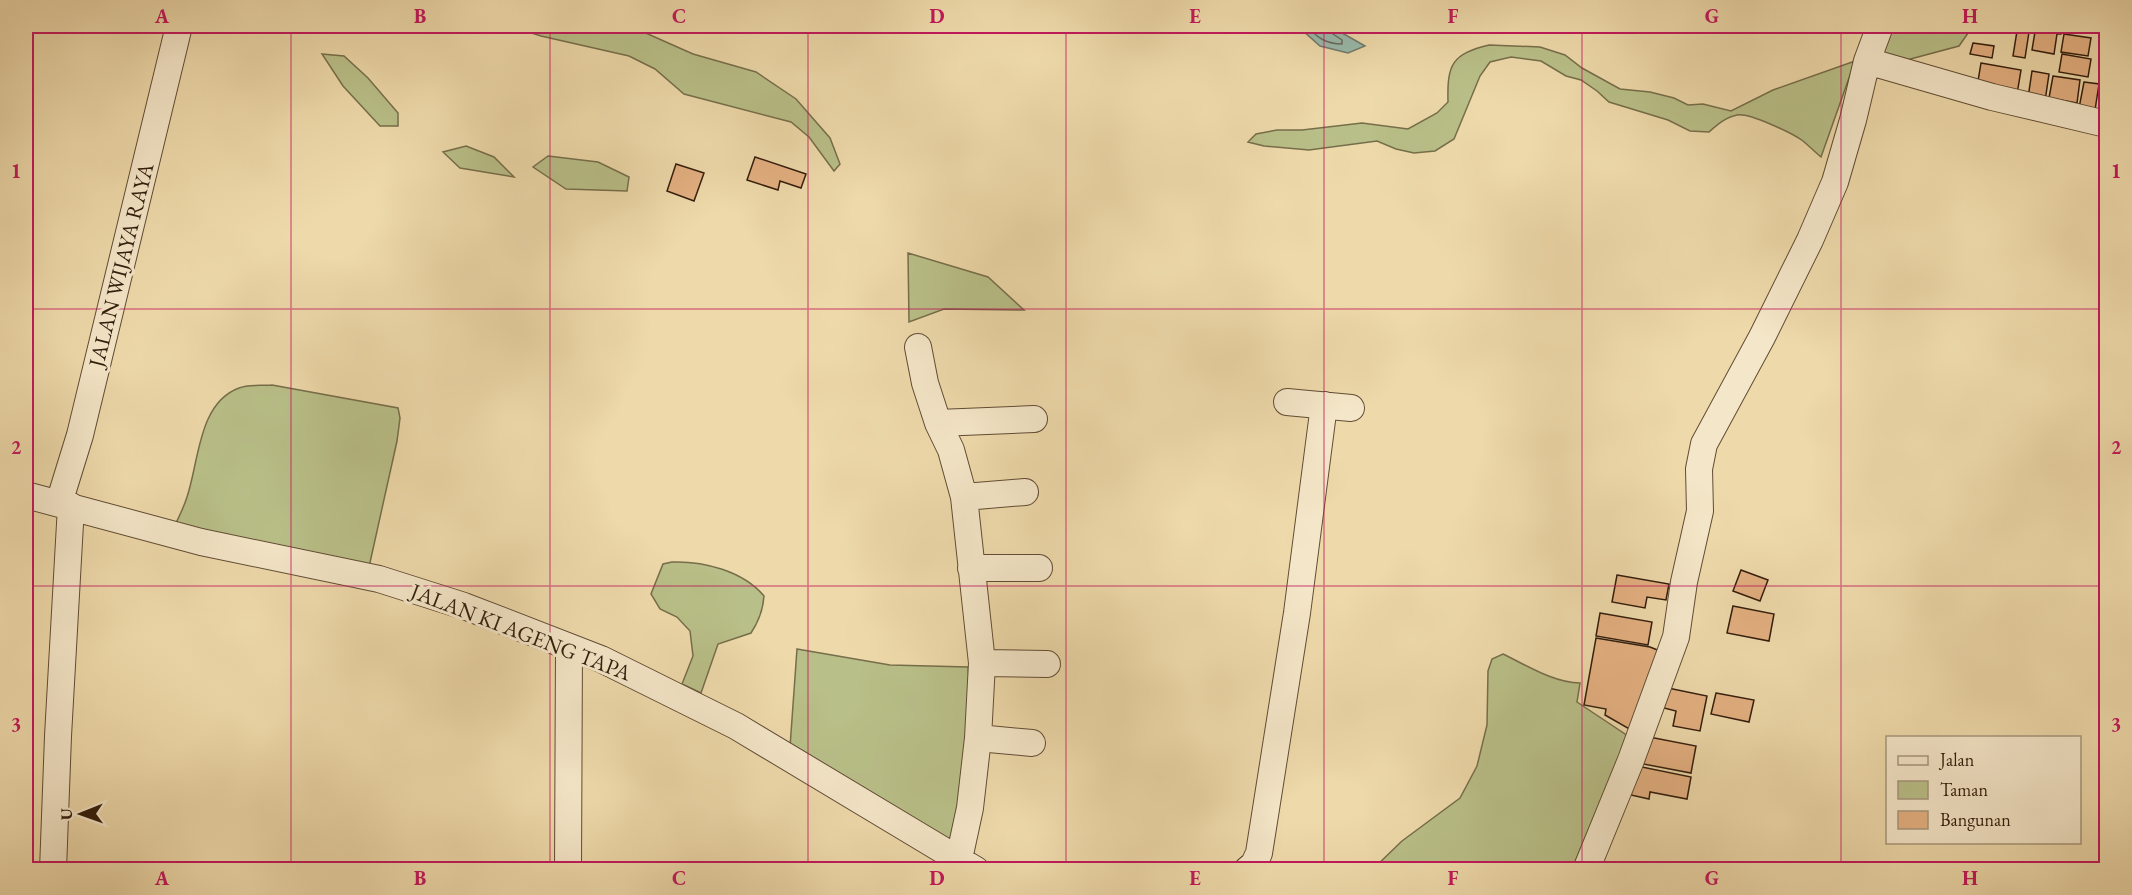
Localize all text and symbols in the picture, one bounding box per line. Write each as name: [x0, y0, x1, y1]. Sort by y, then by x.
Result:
text: A: [154, 3, 170, 29]
text: B: [414, 3, 426, 29]
text: C: [672, 3, 686, 29]
text: D: [929, 3, 945, 29]
text: E: [1189, 3, 1201, 29]
text: F: [1448, 3, 1459, 29]
text: G: [1705, 3, 1719, 29]
text: H: [1962, 3, 1978, 29]
text: 1: [11, 158, 21, 184]
text: 1: [2111, 158, 2121, 184]
street label: JALAN WIJAYA RAYA: [81, 159, 161, 372]
text: 2: [11, 434, 22, 460]
text: 2: [2111, 434, 2122, 460]
street label: JALAN KI AGENG TAPA: [405, 576, 636, 688]
text: 3: [11, 711, 21, 737]
text: 3: [2111, 711, 2121, 737]
legend: [1886, 736, 2081, 844]
text: Jalan: [1938, 748, 1975, 771]
text: Taman: [1940, 778, 1989, 801]
north arrow: [51, 784, 111, 844]
text: U: [56, 808, 77, 820]
text: Bangunan: [1940, 808, 2011, 831]
text: A: [154, 865, 170, 891]
text: B: [414, 865, 426, 891]
text: C: [672, 865, 686, 891]
text: D: [929, 865, 945, 891]
text: E: [1189, 865, 1201, 891]
text: F: [1448, 865, 1459, 891]
text: G: [1705, 865, 1719, 891]
text: H: [1962, 865, 1978, 891]

